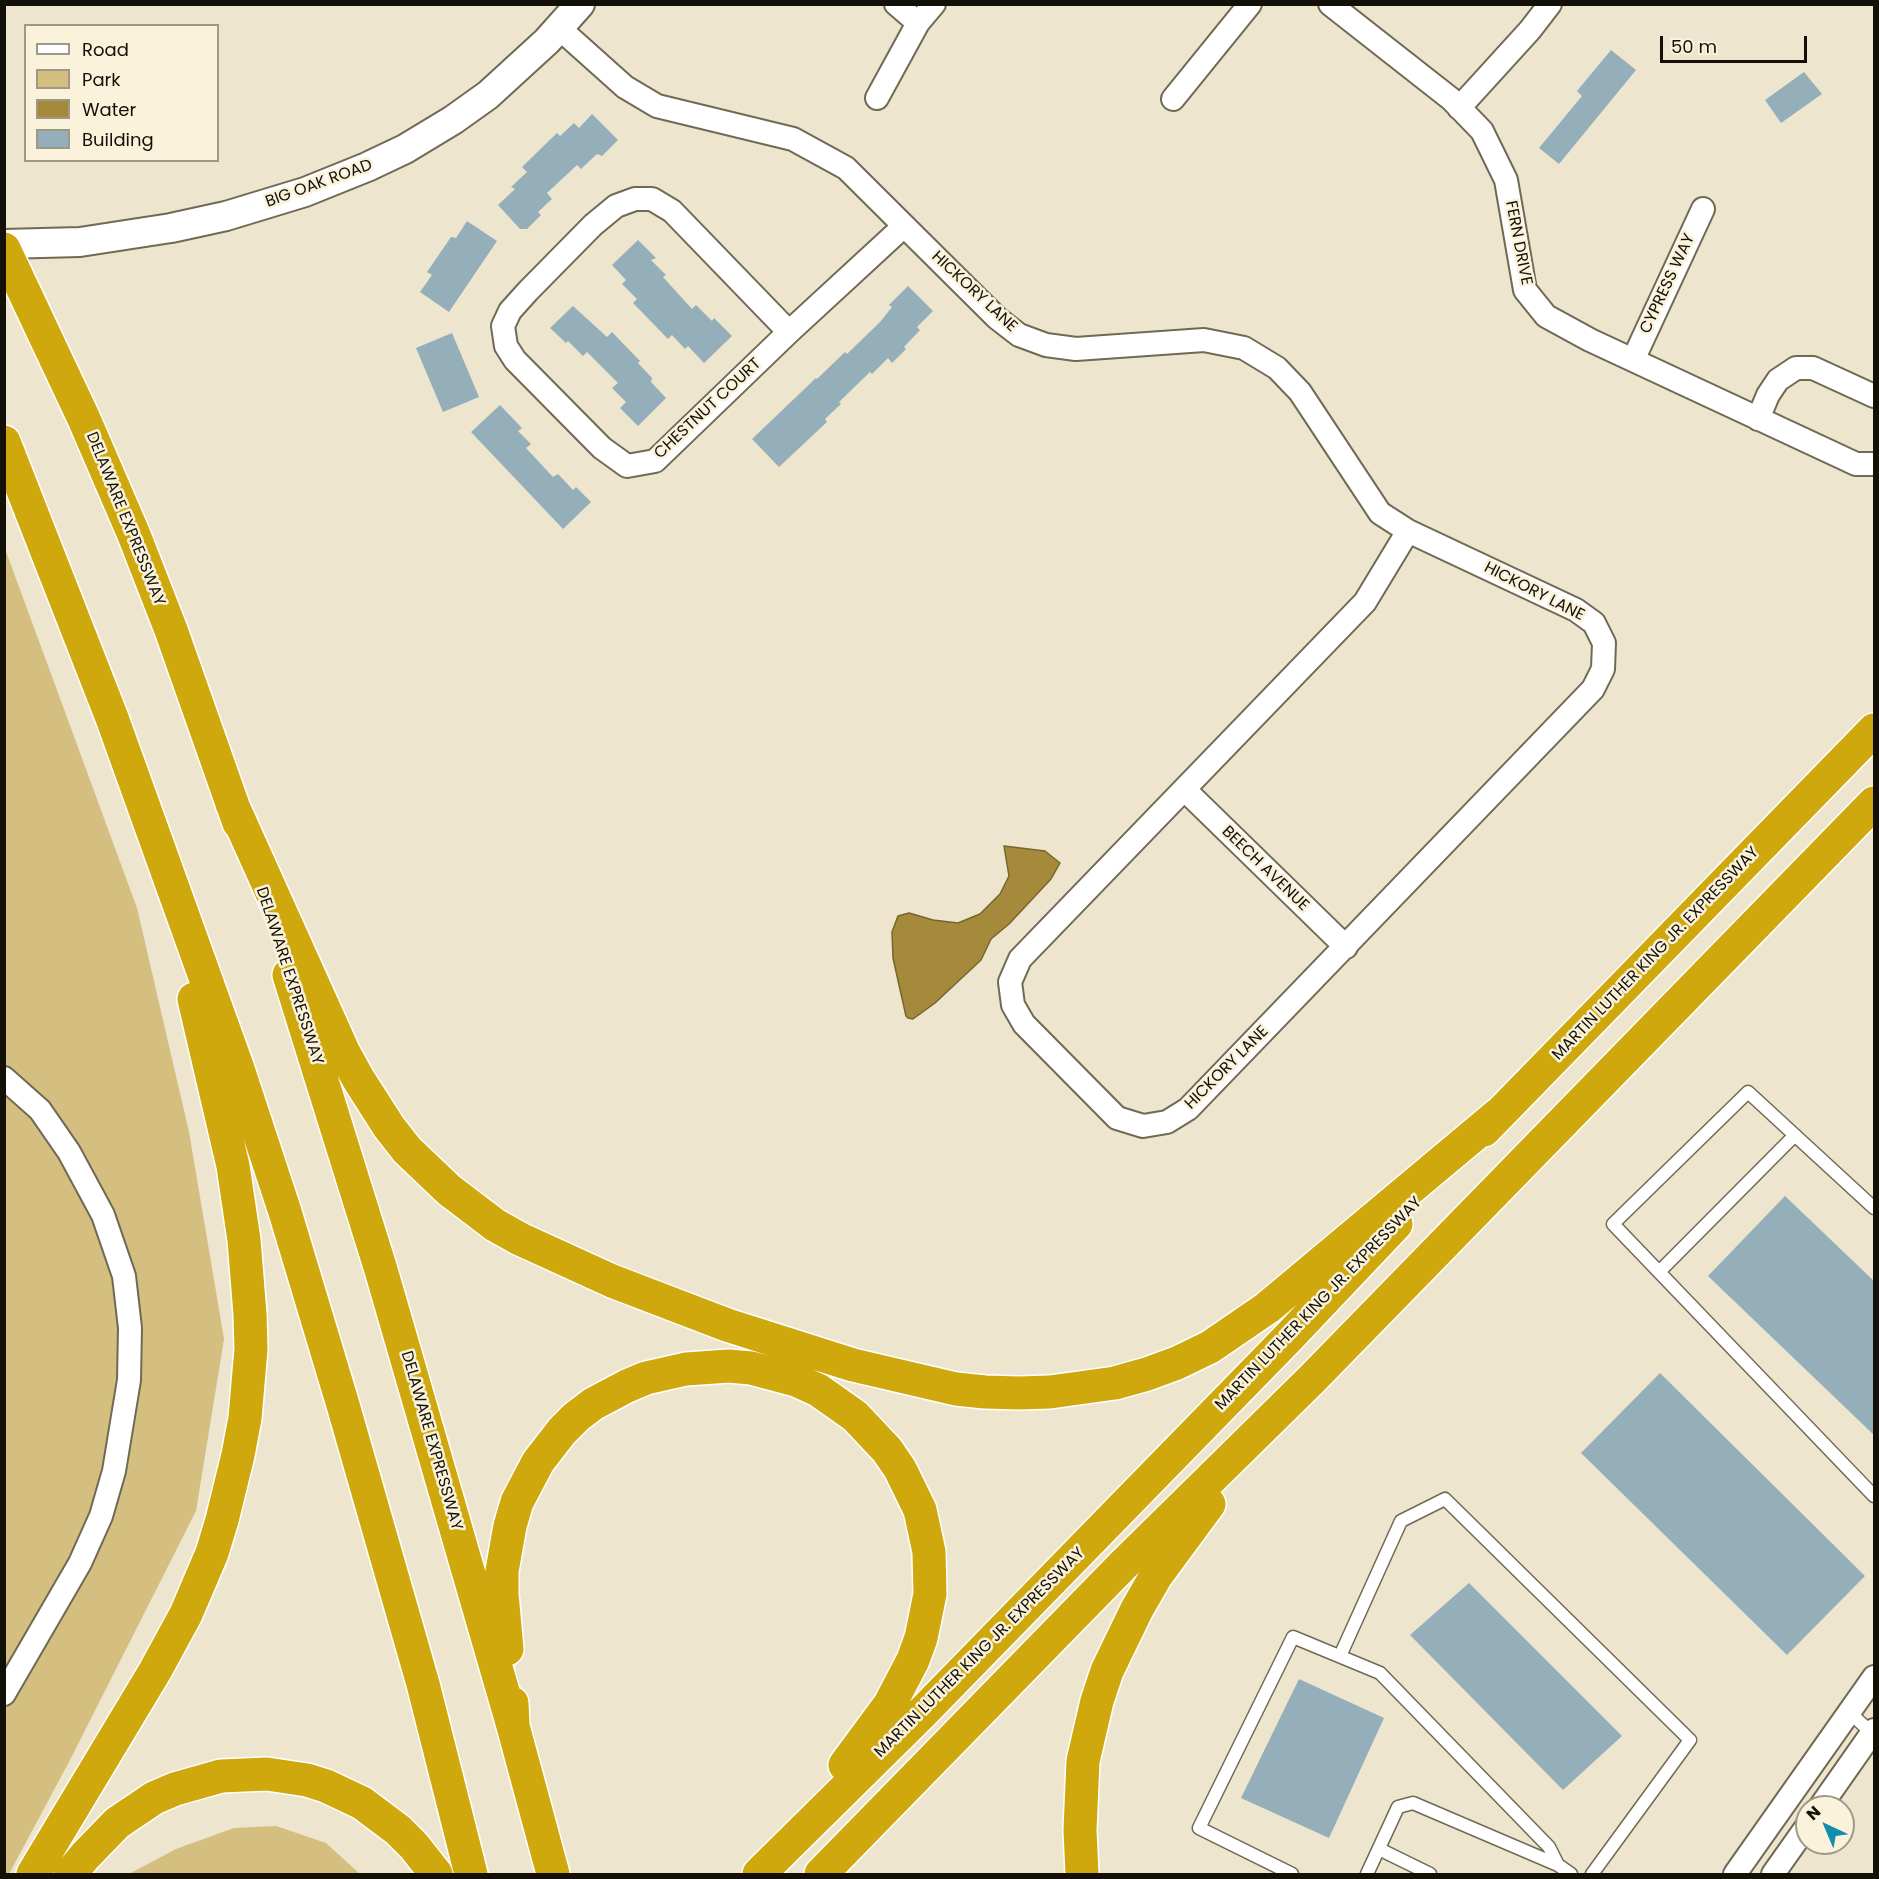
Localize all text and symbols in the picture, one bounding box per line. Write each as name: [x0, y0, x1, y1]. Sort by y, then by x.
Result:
legend: [24, 24, 219, 162]
scale bar: [1663, 24, 1810, 62]
text: 50 m: [1671, 34, 1717, 59]
text: Road: [82, 37, 129, 62]
text: Park: [82, 67, 121, 92]
text: Water: [82, 97, 136, 122]
text: Building: [82, 127, 154, 152]
street label: BIG OAK ROAD: [263, 156, 375, 212]
street label: FERN DRIVE: [1500, 199, 1536, 287]
street label: CYPRESS WAY: [1637, 231, 1699, 337]
street label: HICKORY LANE: [927, 247, 1021, 337]
street label: CHESTNUT COURT: [651, 355, 765, 463]
street label: DELAWARE EXPRESSWAY: [81, 429, 169, 609]
street label: HICKORY LANE: [1481, 558, 1587, 626]
street label: BEECH AVENUE: [1217, 823, 1313, 915]
street label: MARTIN LUTHER KING JR. EXPRESSWAY: [1549, 843, 1763, 1065]
street label: DELAWARE EXPRESSWAY: [251, 885, 327, 1067]
street label: HICKORY LANE: [1181, 1022, 1273, 1114]
street label: MARTIN LUTHER KING JR. EXPRESSWAY: [1212, 1193, 1426, 1415]
street label: DELAWARE EXPRESSWAY: [396, 1349, 466, 1533]
street label: MARTIN LUTHER KING JR. EXPRESSWAY: [871, 1544, 1089, 1762]
north arrow: [1795, 1795, 1855, 1855]
text: N: [1801, 1801, 1826, 1826]

